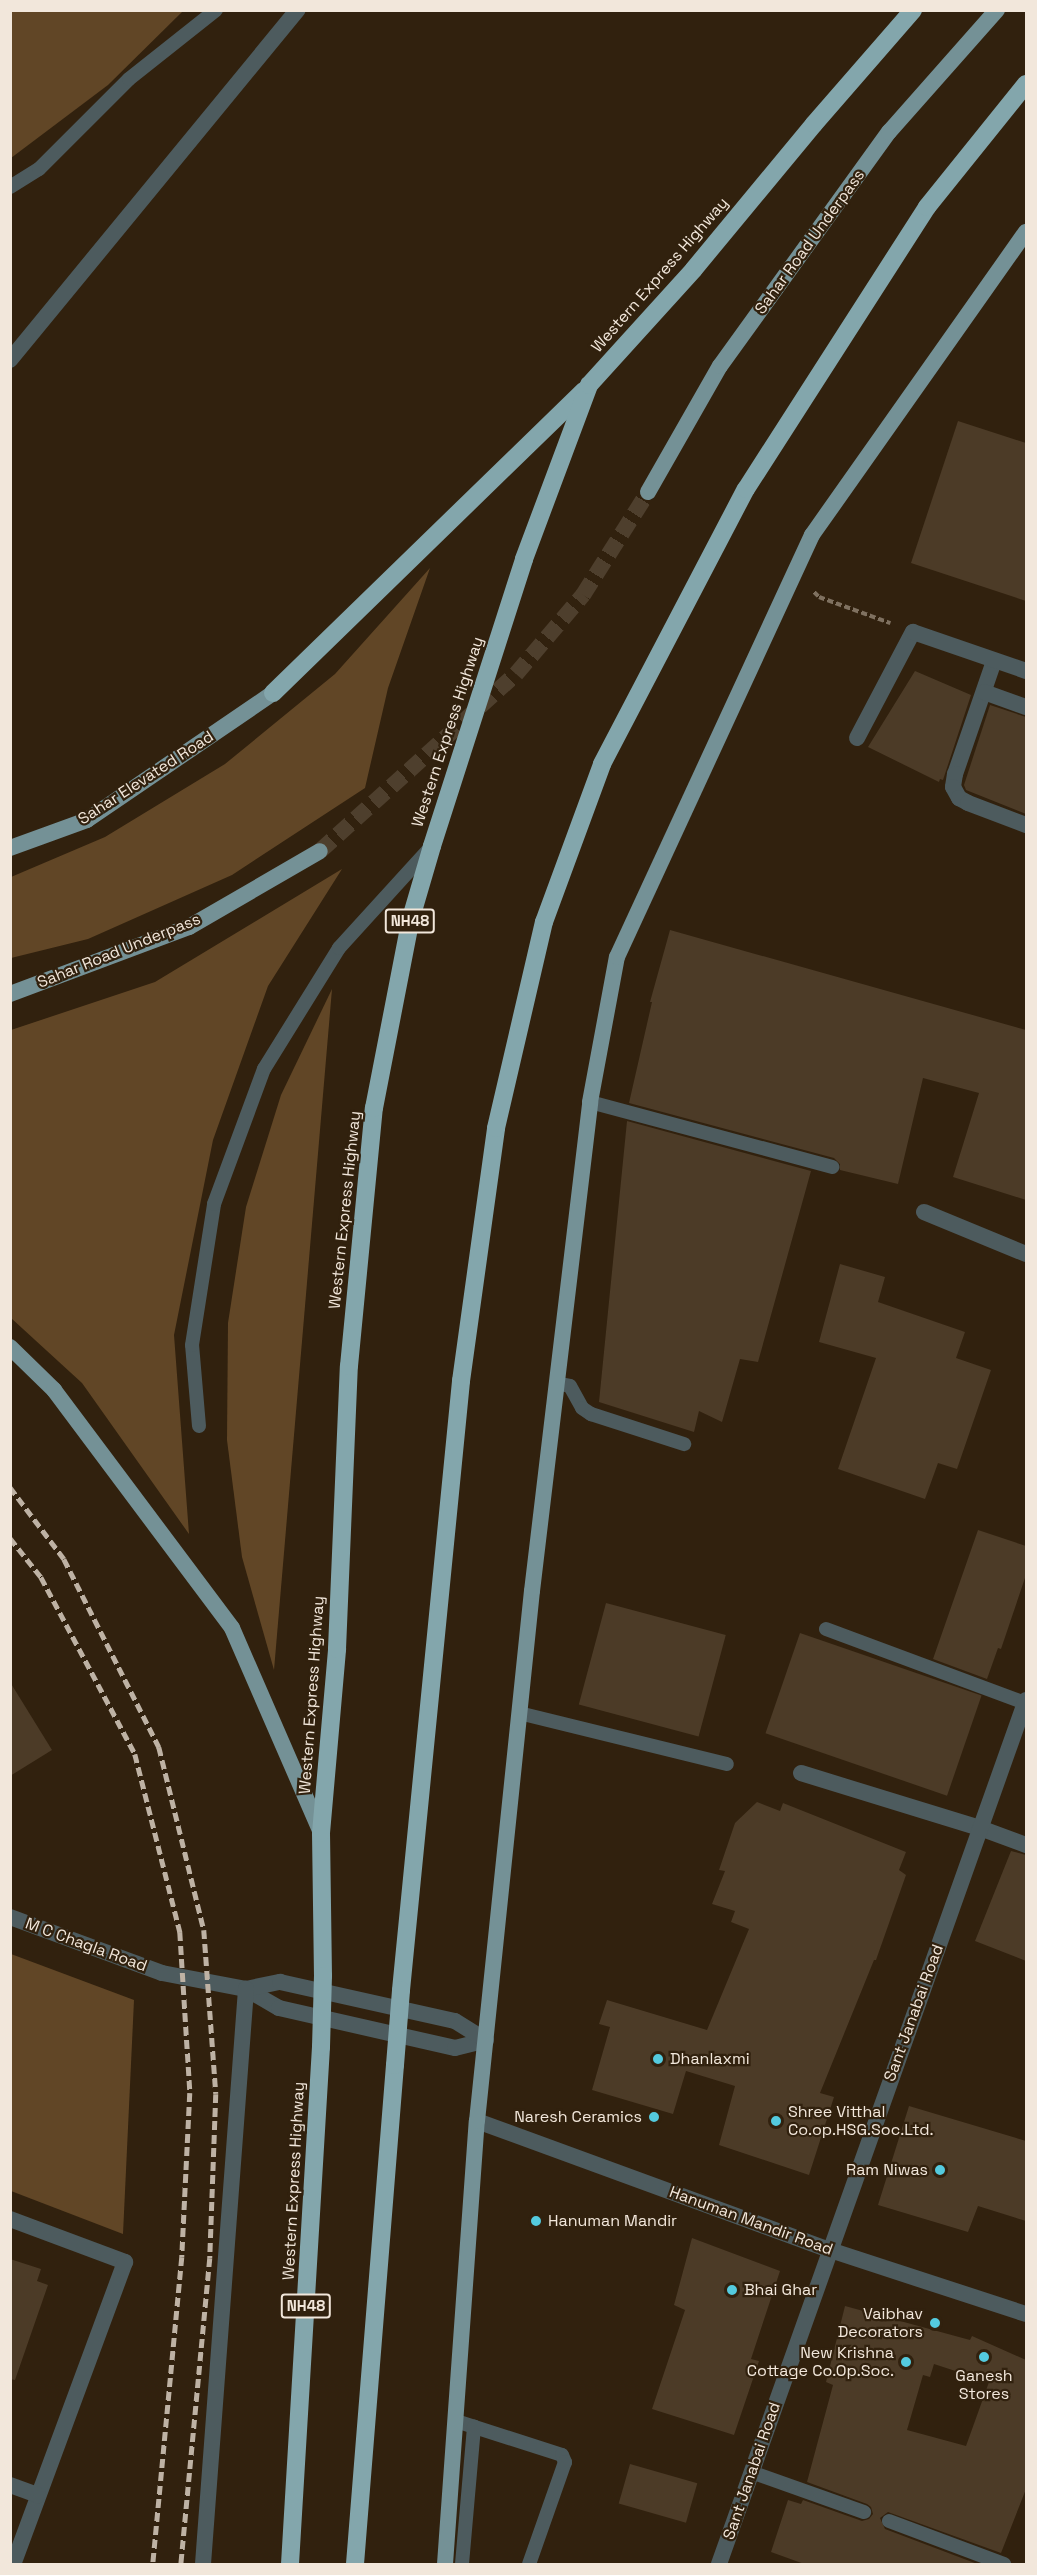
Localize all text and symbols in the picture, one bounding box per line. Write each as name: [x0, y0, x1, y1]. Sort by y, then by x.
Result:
street label: Sahar Road Underpass: [751, 166, 869, 318]
street label: Western Express Highway: [588, 194, 732, 356]
street label: Western Express Highway: [408, 634, 488, 830]
street label: Sahar Elevated Road: [75, 727, 217, 829]
street label: Sahar Road Underpass: [35, 909, 203, 993]
road number: NH48: [384, 909, 436, 933]
street label: Western Express Highway: [325, 1110, 365, 1310]
street label: Western Express Highway: [295, 1595, 329, 1795]
street label: M C Chagla Road: [22, 1914, 150, 1976]
street label: Sant Janabai Road: [880, 1942, 948, 2084]
place label: Dhanlaxmi: [670, 2049, 750, 2069]
marker: Dhanlaxmi: [651, 2052, 665, 2066]
street label: Western Express Highway: [279, 2081, 309, 2281]
place label: Shree Vitthal Co.op.HSG.Soc.Ltd.: [788, 2102, 934, 2140]
place label: Naresh Ceramics: [514, 2107, 642, 2127]
marker: Naresh Ceramics: [647, 2110, 661, 2124]
marker: Shree Vitthal Co.op.HSG.Soc.Ltd.: [769, 2114, 783, 2128]
place label: Ram Niwas: [846, 2160, 928, 2180]
marker: Ram Niwas: [933, 2163, 947, 2177]
street label: Hanuman Mandir Road: [667, 2182, 835, 2260]
place label: Hanuman Mandir: [548, 2211, 677, 2231]
marker: Hanuman Mandir: [529, 2214, 543, 2228]
place label: Bhai Ghar: [744, 2280, 817, 2300]
marker: Bhai Ghar: [725, 2283, 739, 2297]
road number: NH48: [280, 2294, 332, 2318]
place label: Vaibhav Decorators: [838, 2304, 923, 2342]
marker: Vaibhav Decorators: [928, 2316, 942, 2330]
place label: New Krishna Cottage Co.Op.Soc.: [747, 2343, 894, 2381]
marker: Ganesh Stores: [977, 2350, 991, 2364]
marker: New Krishna Cottage Co.Op.Soc.: [899, 2355, 913, 2369]
place label: Ganesh Stores: [955, 2366, 1013, 2404]
street label: Sant Janabai Road: [719, 2400, 785, 2542]

